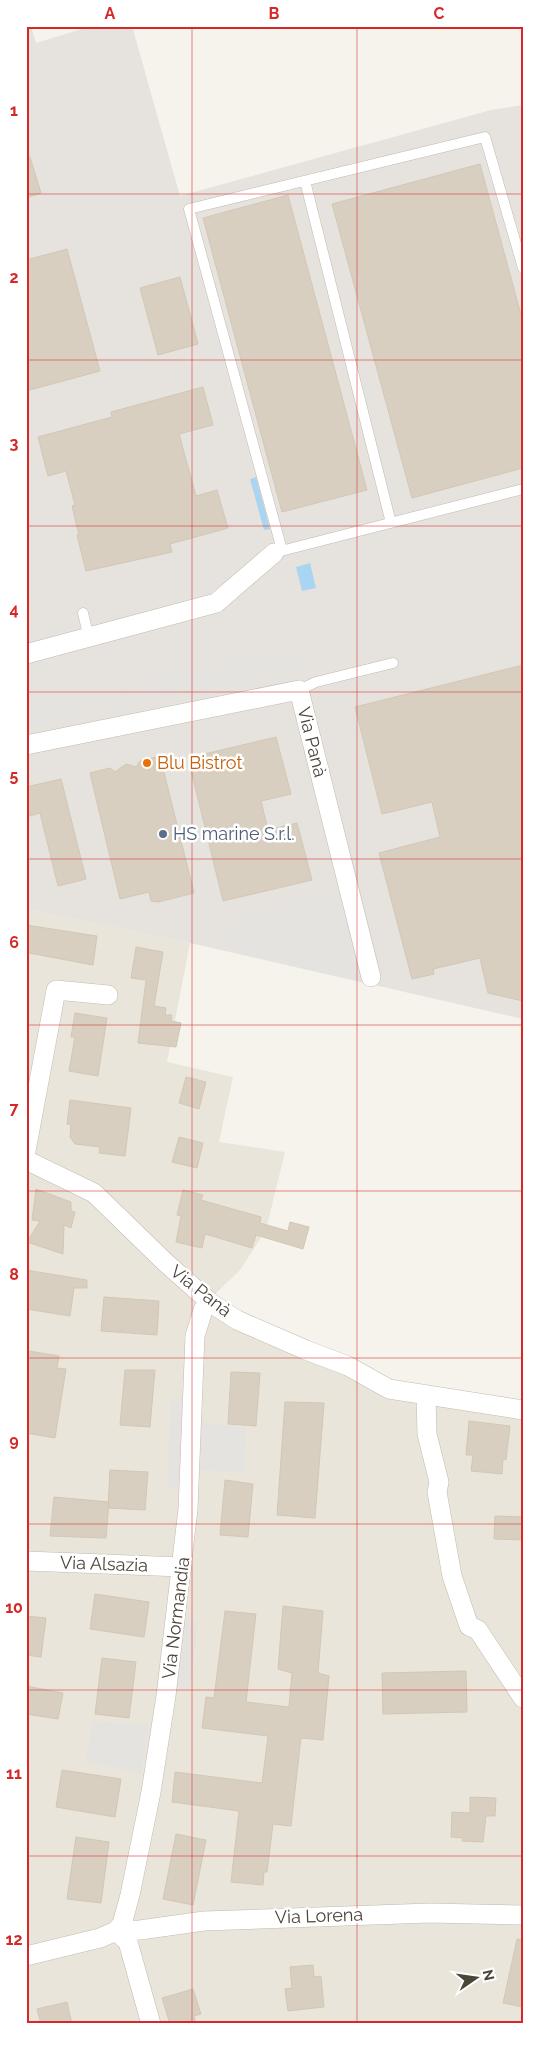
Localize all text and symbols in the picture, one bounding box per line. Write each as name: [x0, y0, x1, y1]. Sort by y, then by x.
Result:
text: A: [105, 4, 116, 23]
text: B: [269, 4, 280, 23]
text: C: [434, 4, 445, 23]
text: 1: [10, 101, 18, 120]
text: 2: [9, 268, 19, 287]
text: 3: [10, 434, 19, 453]
text: 4: [9, 600, 19, 619]
street label: Via Panà: [294, 705, 331, 779]
place label: Blu Bistrot: [157, 752, 242, 773]
marker: Blu Bistrot: [141, 757, 153, 769]
text: 5: [10, 766, 19, 785]
place label: HS marine S.r.l.: [173, 823, 295, 844]
marker: HS marine S.r.l.: [157, 828, 169, 840]
text: 6: [9, 933, 19, 952]
text: 7: [10, 1099, 19, 1118]
street label: Via Panà: [167, 1260, 236, 1321]
text: 8: [9, 1265, 19, 1284]
text: 9: [9, 1431, 19, 1450]
street label: Via Alsazia: [60, 1551, 148, 1576]
street label: Via Normandia: [158, 1556, 193, 1680]
text: 10: [5, 1598, 23, 1617]
text: 11: [6, 1764, 22, 1783]
street label: Via Lorena: [274, 1903, 364, 1928]
text: 12: [6, 1930, 22, 1949]
north arrow: [452, 1952, 502, 2002]
text: N: [480, 1968, 498, 1982]

